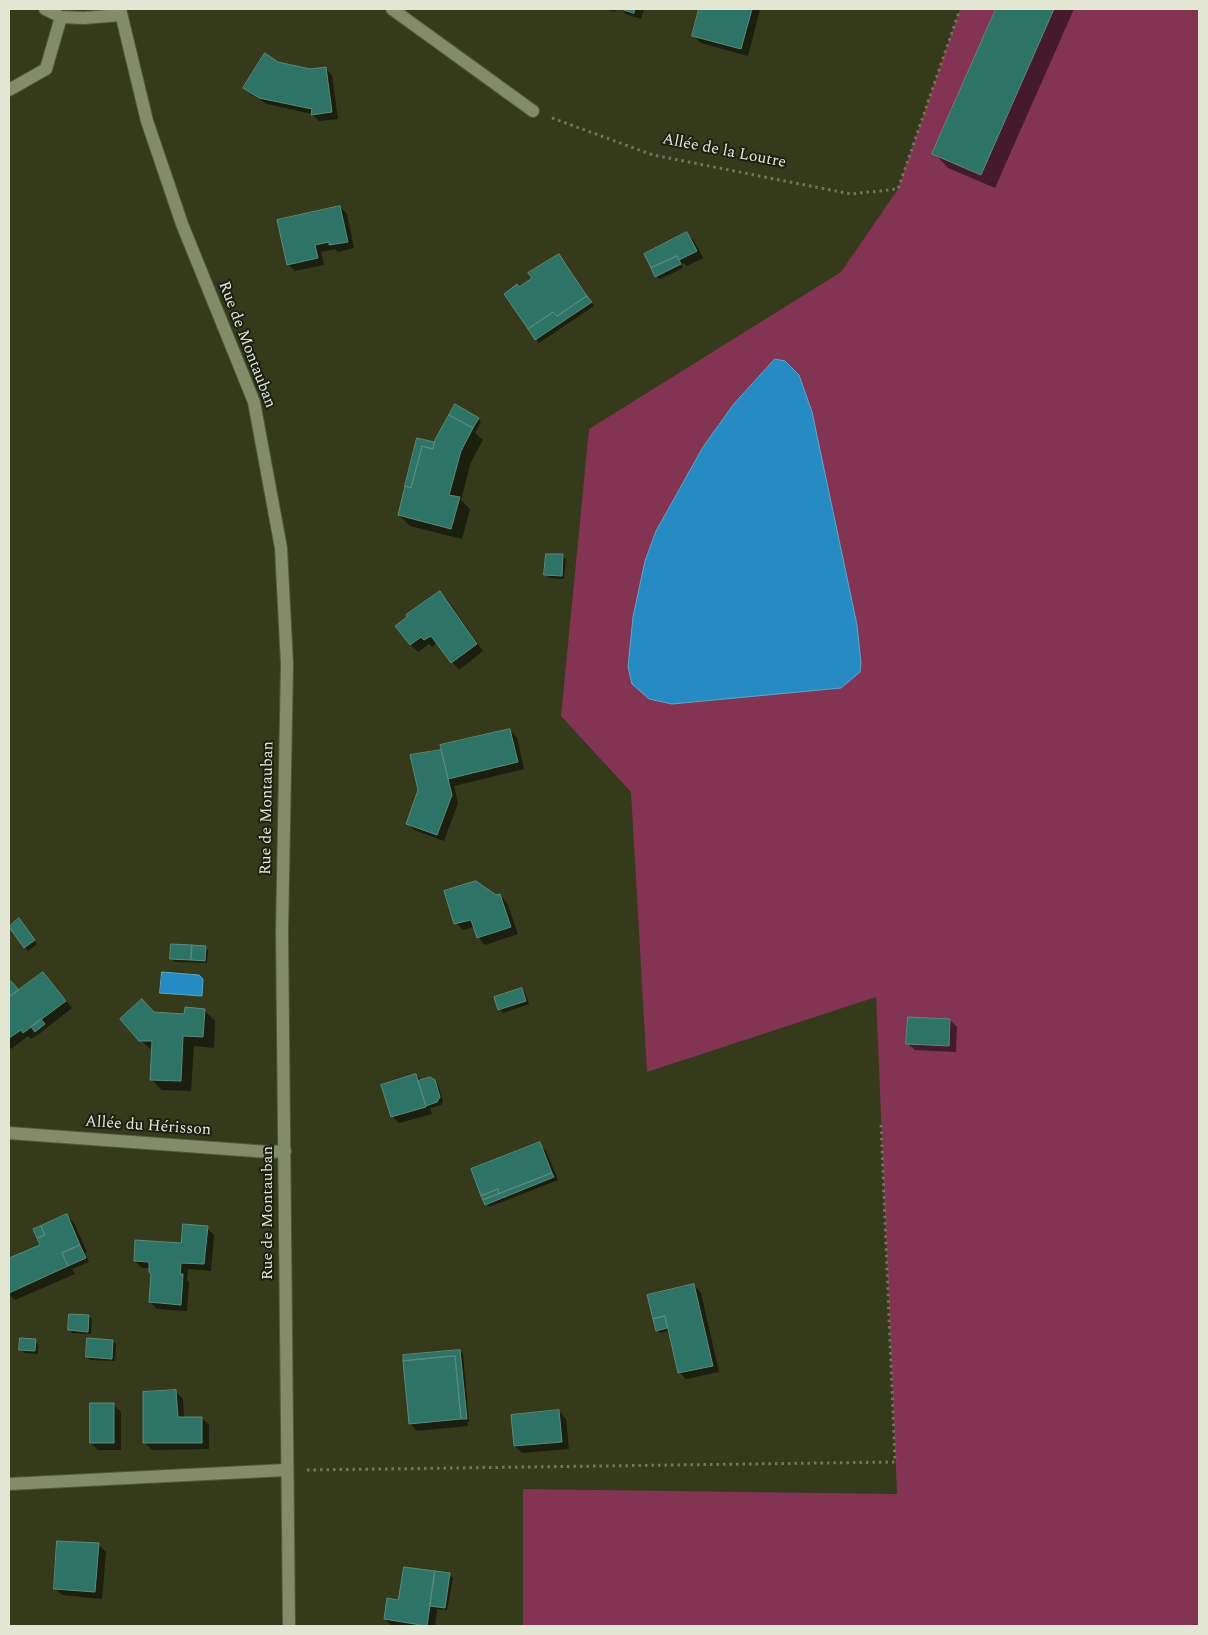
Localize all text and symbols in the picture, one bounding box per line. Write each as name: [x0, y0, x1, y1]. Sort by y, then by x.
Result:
street label: Allée de la Loutre: [661, 131, 787, 173]
street label: Rue de Montauban: [213, 279, 279, 411]
street label: Rue de Montauban: [257, 741, 279, 875]
street label: Allée du Hérisson: [84, 1113, 212, 1141]
street label: Rue de Montauban: [259, 1146, 279, 1280]

